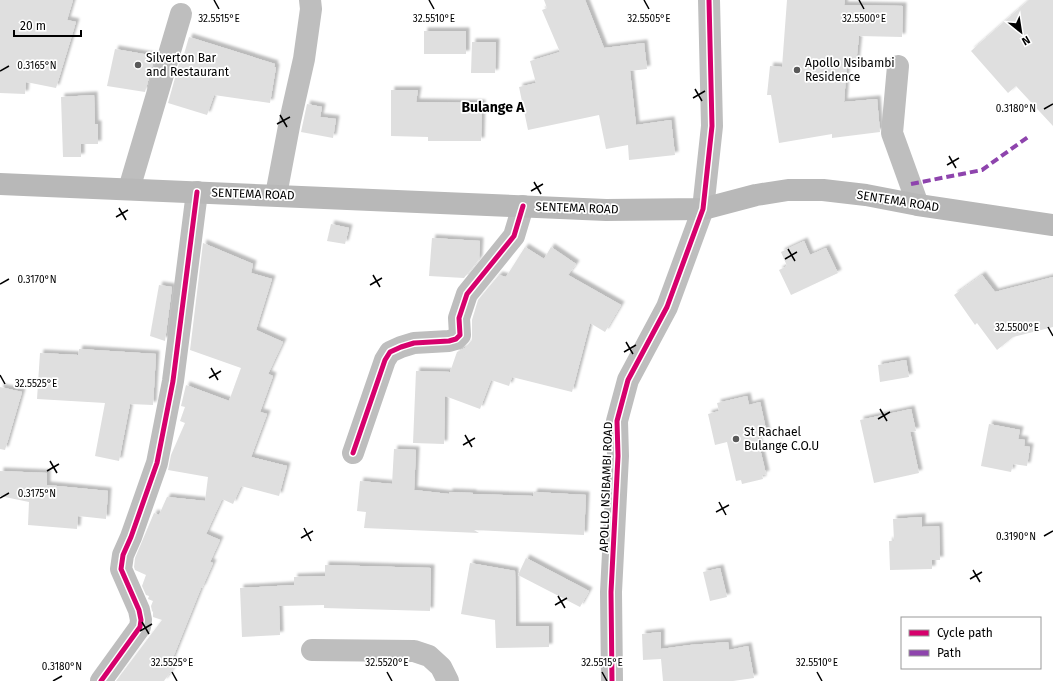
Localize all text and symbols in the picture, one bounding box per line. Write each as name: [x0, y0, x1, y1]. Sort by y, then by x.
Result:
scale bar: [14, 12, 81, 38]
north arrow: [1001, 12, 1041, 52]
text: 32.5515°E: [198, 13, 240, 25]
text: 32.5510°E: [413, 13, 455, 25]
text: 32.5505°E: [627, 13, 671, 25]
text: 32.5500°E: [842, 13, 886, 25]
text: 20 m: [20, 19, 46, 33]
text: N: [1019, 33, 1032, 48]
place label: Silverton Bar and Restaurant: [146, 51, 230, 79]
place label: Apollo Nsibambi Residence: [805, 56, 895, 84]
text: 0.3165°N: [17, 60, 57, 72]
marker: Silverton Bar and Restaurant: [133, 60, 143, 70]
marker: Apollo Nsibambi Residence: [792, 65, 802, 75]
district label: Bulange A: [461, 99, 525, 116]
text: 0.3180°N: [996, 103, 1036, 115]
street label: SENTEMA ROAD: [211, 186, 295, 202]
street label: SENTEMA ROAD: [856, 188, 940, 214]
street label: SENTEMA ROAD: [535, 200, 619, 216]
text: 0.3170°N: [17, 274, 57, 286]
text: 32.5500°E: [995, 322, 1039, 334]
text: 32.5525°E: [15, 378, 57, 390]
street label: APOLLO NSIBAMBI ROAD: [597, 421, 615, 553]
place label: St Rachael Bulange C.O.U: [744, 425, 819, 453]
marker: St Rachael Bulange C.O.U: [731, 434, 741, 444]
text: 0.3175°N: [18, 488, 56, 500]
text: 0.3190°N: [996, 531, 1036, 543]
legend: [901, 617, 1041, 669]
text: Cycle path: [937, 626, 993, 640]
text: Path: [937, 646, 961, 660]
text: 32.5525°E: [151, 657, 193, 669]
text: 32.5520°E: [365, 657, 409, 669]
text: 32.5515°E: [581, 657, 623, 669]
text: 32.5510°E: [796, 657, 838, 669]
text: 0.3180°N: [42, 661, 82, 673]

